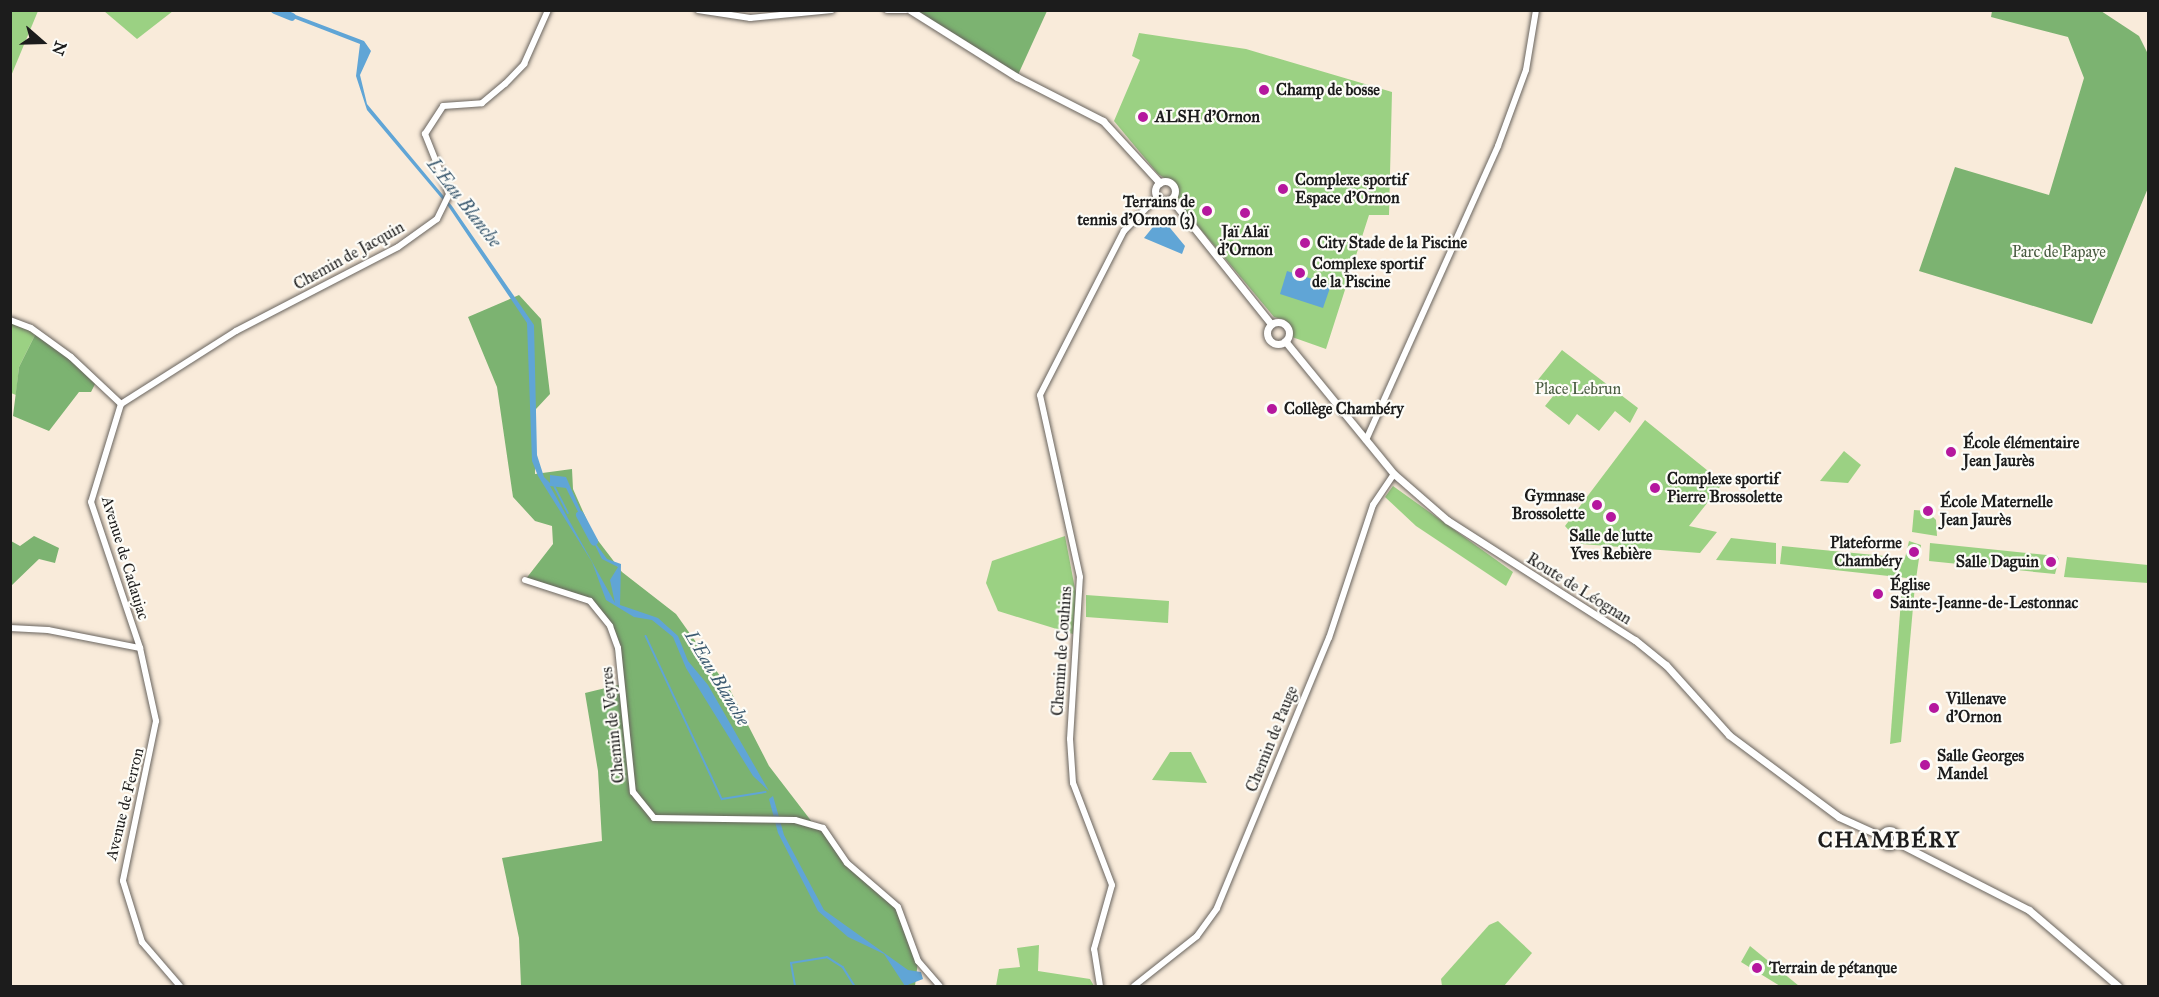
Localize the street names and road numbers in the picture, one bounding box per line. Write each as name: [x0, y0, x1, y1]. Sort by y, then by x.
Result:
street label: Chemin de Jacquin: [290, 218, 408, 294]
street label: Avenue de Cadaujac: [97, 494, 153, 622]
street label: Route de Léognan: [1523, 549, 1635, 629]
street label: Chemin de Couhins: [1048, 586, 1076, 716]
street label: Chemin de Veyres: [597, 666, 629, 784]
street label: Chemin de Pauge: [1242, 683, 1302, 795]
street label: Avenue de Ferron: [102, 746, 148, 862]

